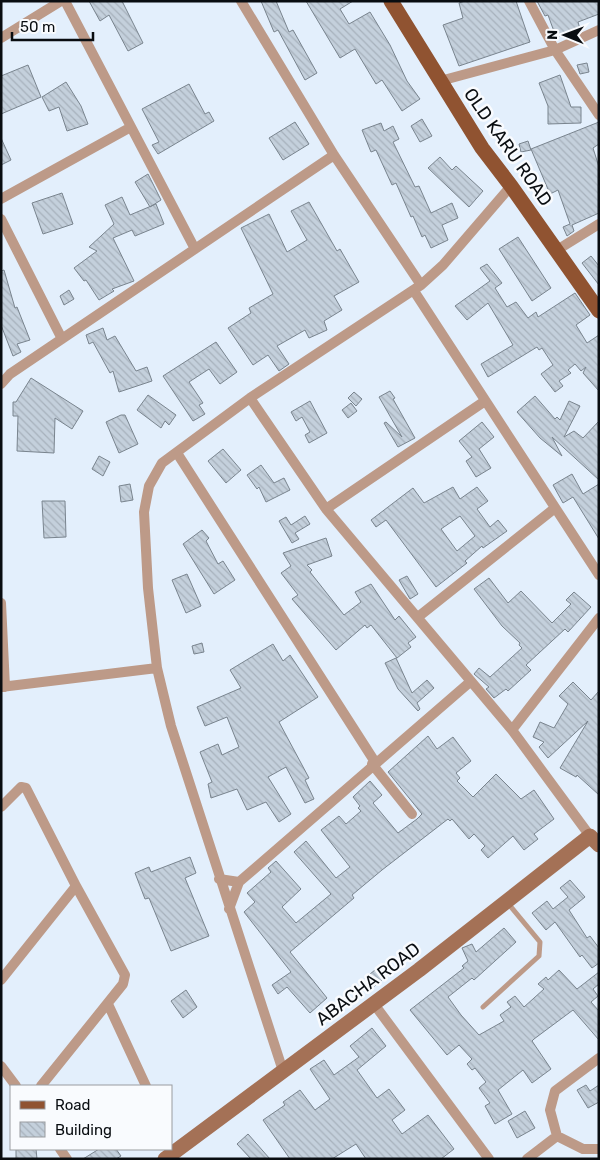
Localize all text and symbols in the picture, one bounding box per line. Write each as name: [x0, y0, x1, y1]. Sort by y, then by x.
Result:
scale bar: [12, 10, 94, 42]
north arrow: [540, 10, 590, 60]
text: 50 m: [20, 18, 55, 36]
text: N: [544, 30, 561, 40]
street label: OLD KARU ROAD: [459, 84, 557, 210]
street label: ABACHA ROAD: [312, 938, 424, 1030]
legend: [10, 1085, 172, 1150]
text: Road: [55, 1096, 91, 1114]
text: Building: [55, 1121, 112, 1139]

